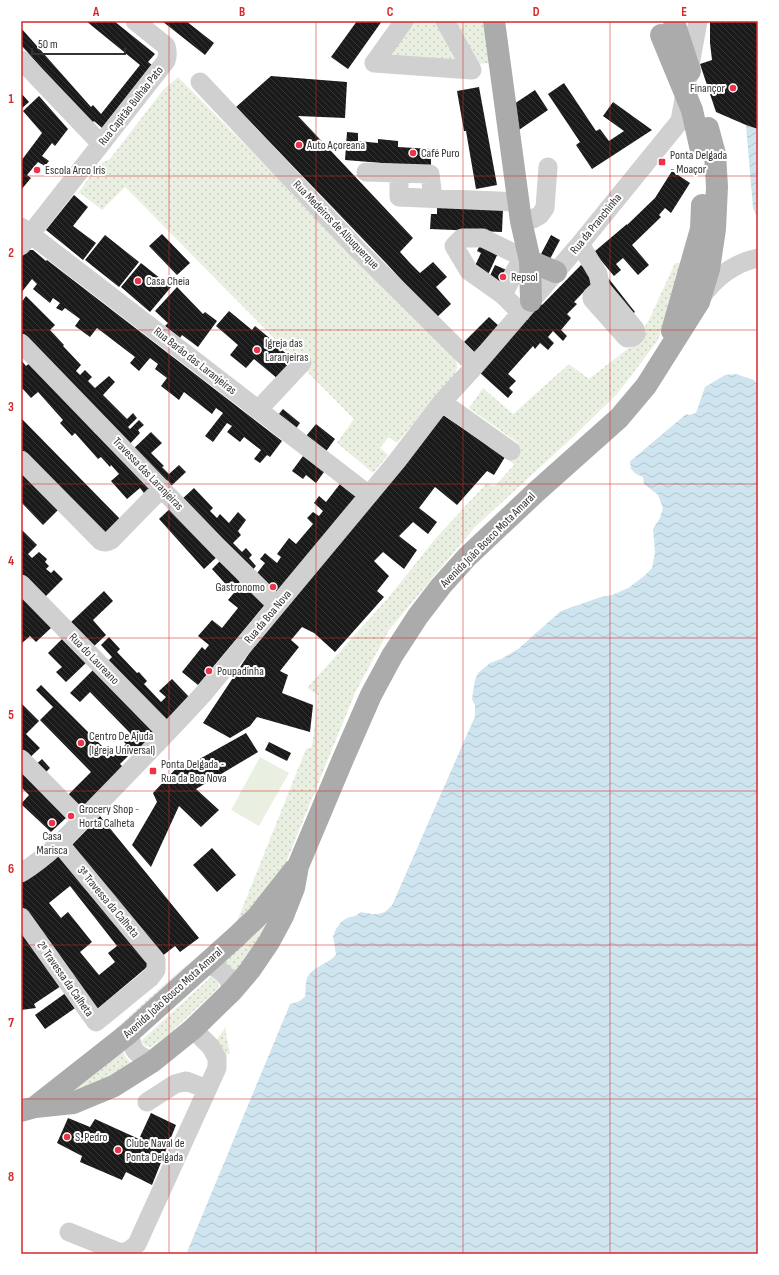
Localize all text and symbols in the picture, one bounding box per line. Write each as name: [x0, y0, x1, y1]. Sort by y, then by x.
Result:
text: A: [92, 4, 100, 20]
text: B: [239, 4, 245, 20]
text: C: [387, 4, 394, 20]
text: D: [533, 4, 540, 20]
text: E: [681, 4, 687, 20]
scale bar: [32, 30, 125, 56]
text: 50 m: [38, 37, 58, 52]
street label: Rua Capitão Bulhão Pato: [95, 63, 167, 149]
place label: Finançor: [690, 81, 726, 96]
marker: Finançor: [728, 83, 738, 93]
text: 1: [8, 91, 14, 107]
place label: Auto Açoreana: [306, 138, 365, 153]
marker: Auto Açoreana: [294, 140, 304, 150]
place label: Café Puro: [421, 146, 460, 161]
marker: Café Puro: [408, 148, 418, 158]
place label: Ponta Delgada - Moaçor: [670, 148, 728, 177]
marker: Ponta Delgada - Moaçor: [657, 157, 667, 167]
place label: Escola Arco Iris: [45, 163, 105, 178]
marker: Escola Arco Iris: [32, 165, 42, 175]
street label: Rua Medeiros de Albuquerque: [290, 177, 382, 273]
street label: Rua da Pranchinha: [567, 190, 625, 257]
text: 2: [8, 245, 14, 261]
place label: Repsol: [511, 270, 538, 285]
marker: Repsol: [498, 272, 508, 282]
place label: Casa Cheia: [146, 274, 190, 289]
marker: Casa Cheia: [133, 276, 143, 286]
street label: Rua Barão das Laranjeiras: [151, 324, 239, 398]
place label: Igreja das Laranjeiras: [265, 336, 308, 365]
marker: Igreja das Laranjeiras: [252, 345, 262, 355]
text: 3: [8, 399, 14, 415]
street label: Travessa das Laranjeiras: [109, 434, 187, 514]
street label: Avenida João Bosco Mota Amaral: [437, 489, 539, 591]
text: 4: [8, 553, 14, 569]
place label: Gastronomo: [215, 580, 265, 595]
marker: Gastronomo: [268, 582, 278, 592]
street label: Rua da Boa Nova: [241, 587, 295, 647]
street label: Rua do Laureano: [66, 630, 122, 688]
place label: Poupadinha: [217, 664, 264, 679]
marker: Poupadinha: [204, 666, 214, 676]
text: 5: [8, 707, 14, 723]
place label: Centro De Ajuda (Igreja Universal): [89, 729, 155, 758]
marker: Centro De Ajuda (Igreja Universal): [76, 738, 86, 748]
place label: Ponta Delgada - Rua da Boa Nova: [161, 757, 227, 786]
marker: Ponta Delgada - Rua da Boa Nova: [148, 766, 158, 776]
place label: Grocery Shop - Horta Calheta: [79, 802, 139, 831]
marker: Grocery Shop - Horta Calheta: [66, 811, 76, 821]
marker: Casa Marisca: [47, 818, 57, 828]
place label: Casa Marisca: [37, 829, 68, 858]
text: 6: [8, 861, 14, 877]
street label: 3ª Travessa da Calheta: [74, 863, 143, 941]
street label: 2ª Travessa da Calheta: [33, 938, 97, 1020]
street label: Avenida João Bosco Mota Amaral: [119, 944, 226, 1042]
text: 7: [8, 1015, 14, 1031]
place label: S. Pedro: [75, 1130, 107, 1145]
marker: S. Pedro: [62, 1132, 72, 1142]
place label: Clube Naval de Ponta Delgada: [126, 1136, 185, 1165]
marker: Clube Naval de Ponta Delgada: [113, 1145, 123, 1155]
text: 8: [8, 1169, 14, 1185]

